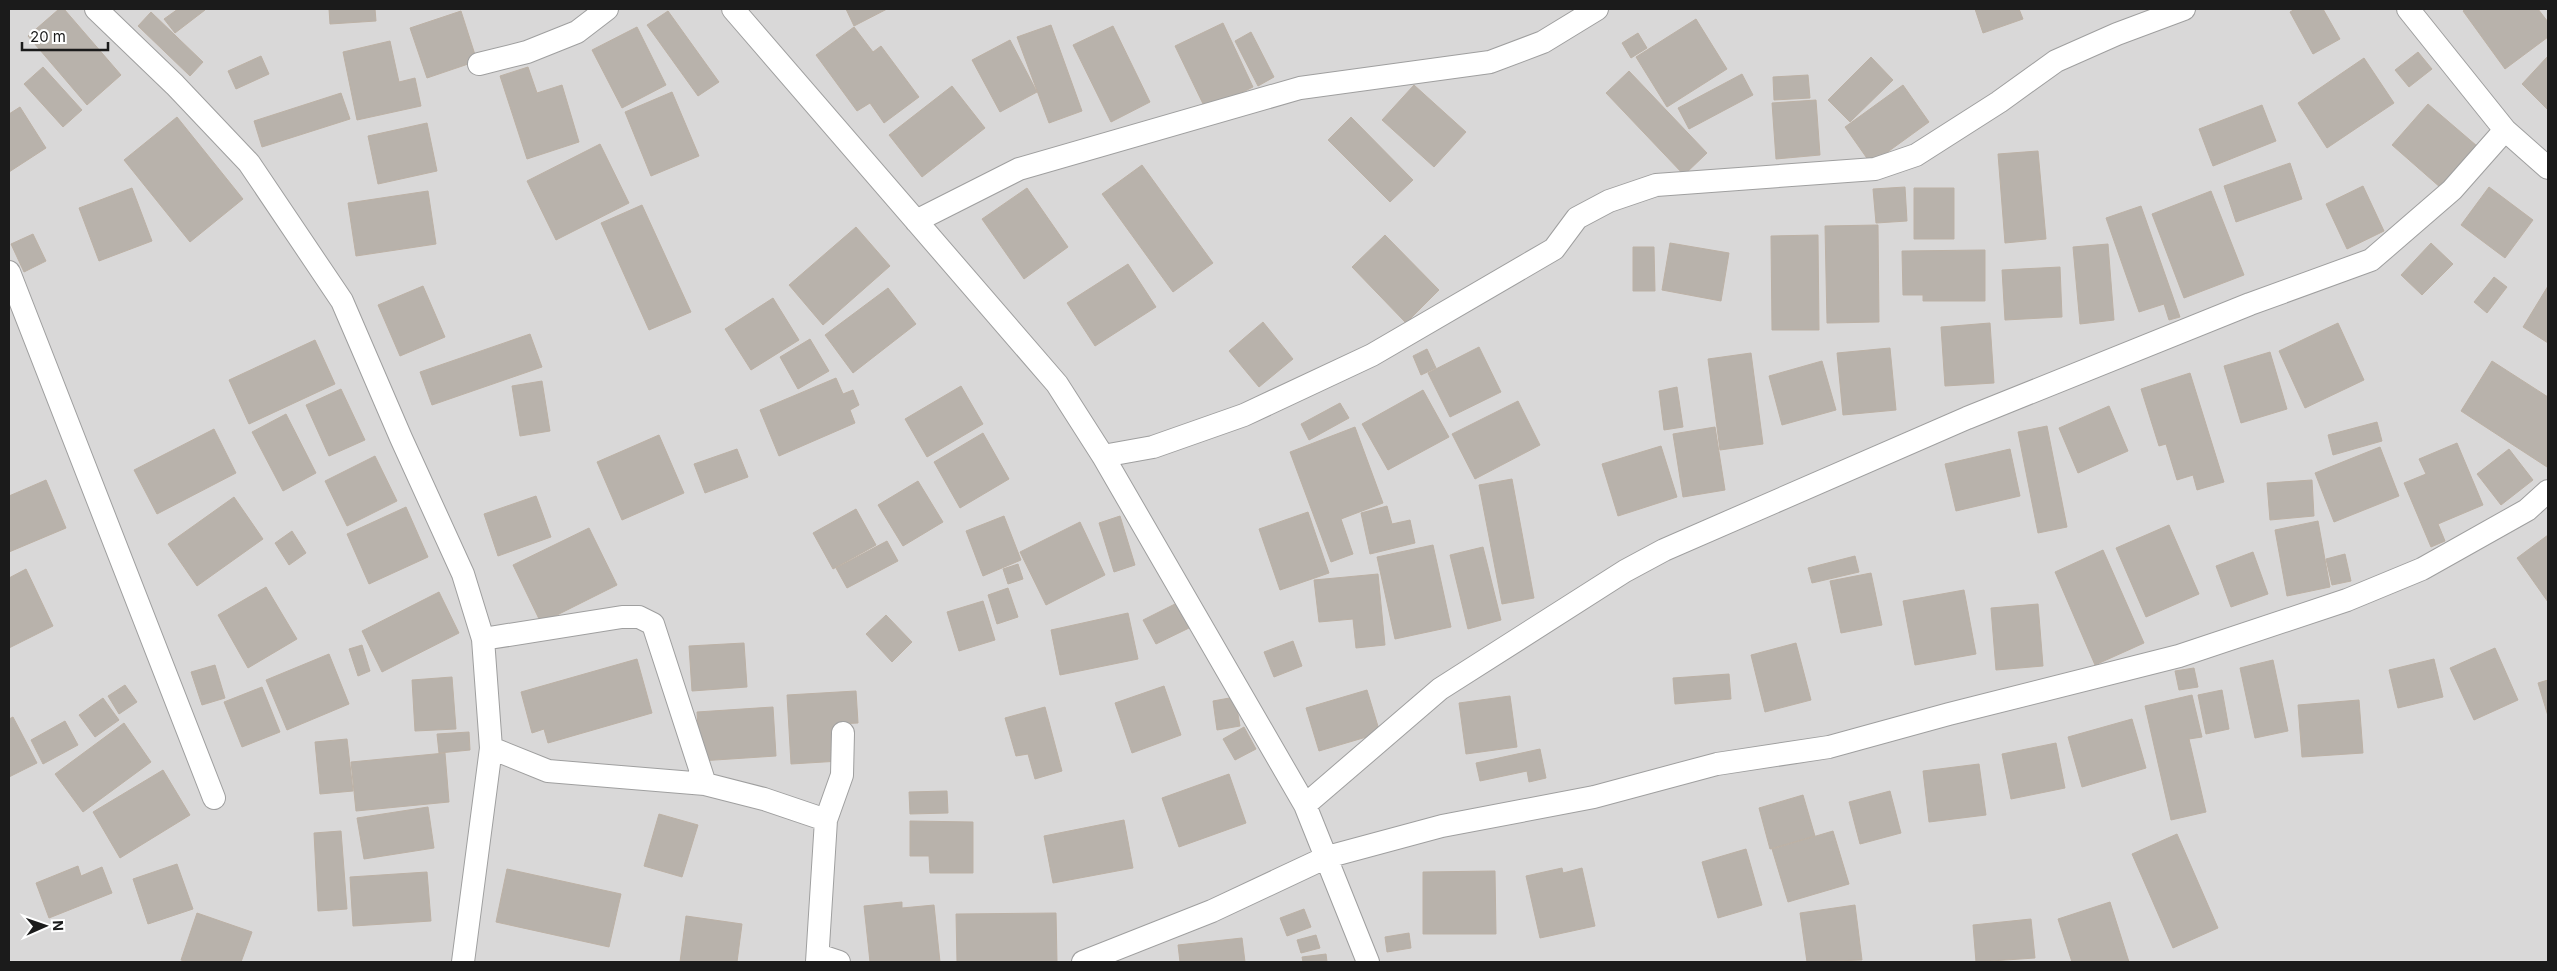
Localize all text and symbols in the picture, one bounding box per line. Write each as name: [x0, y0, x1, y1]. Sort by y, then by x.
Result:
scale bar: [22, 20, 109, 52]
text: 20 m: [30, 27, 66, 46]
north arrow: [20, 901, 70, 951]
text: N: [50, 920, 67, 931]

